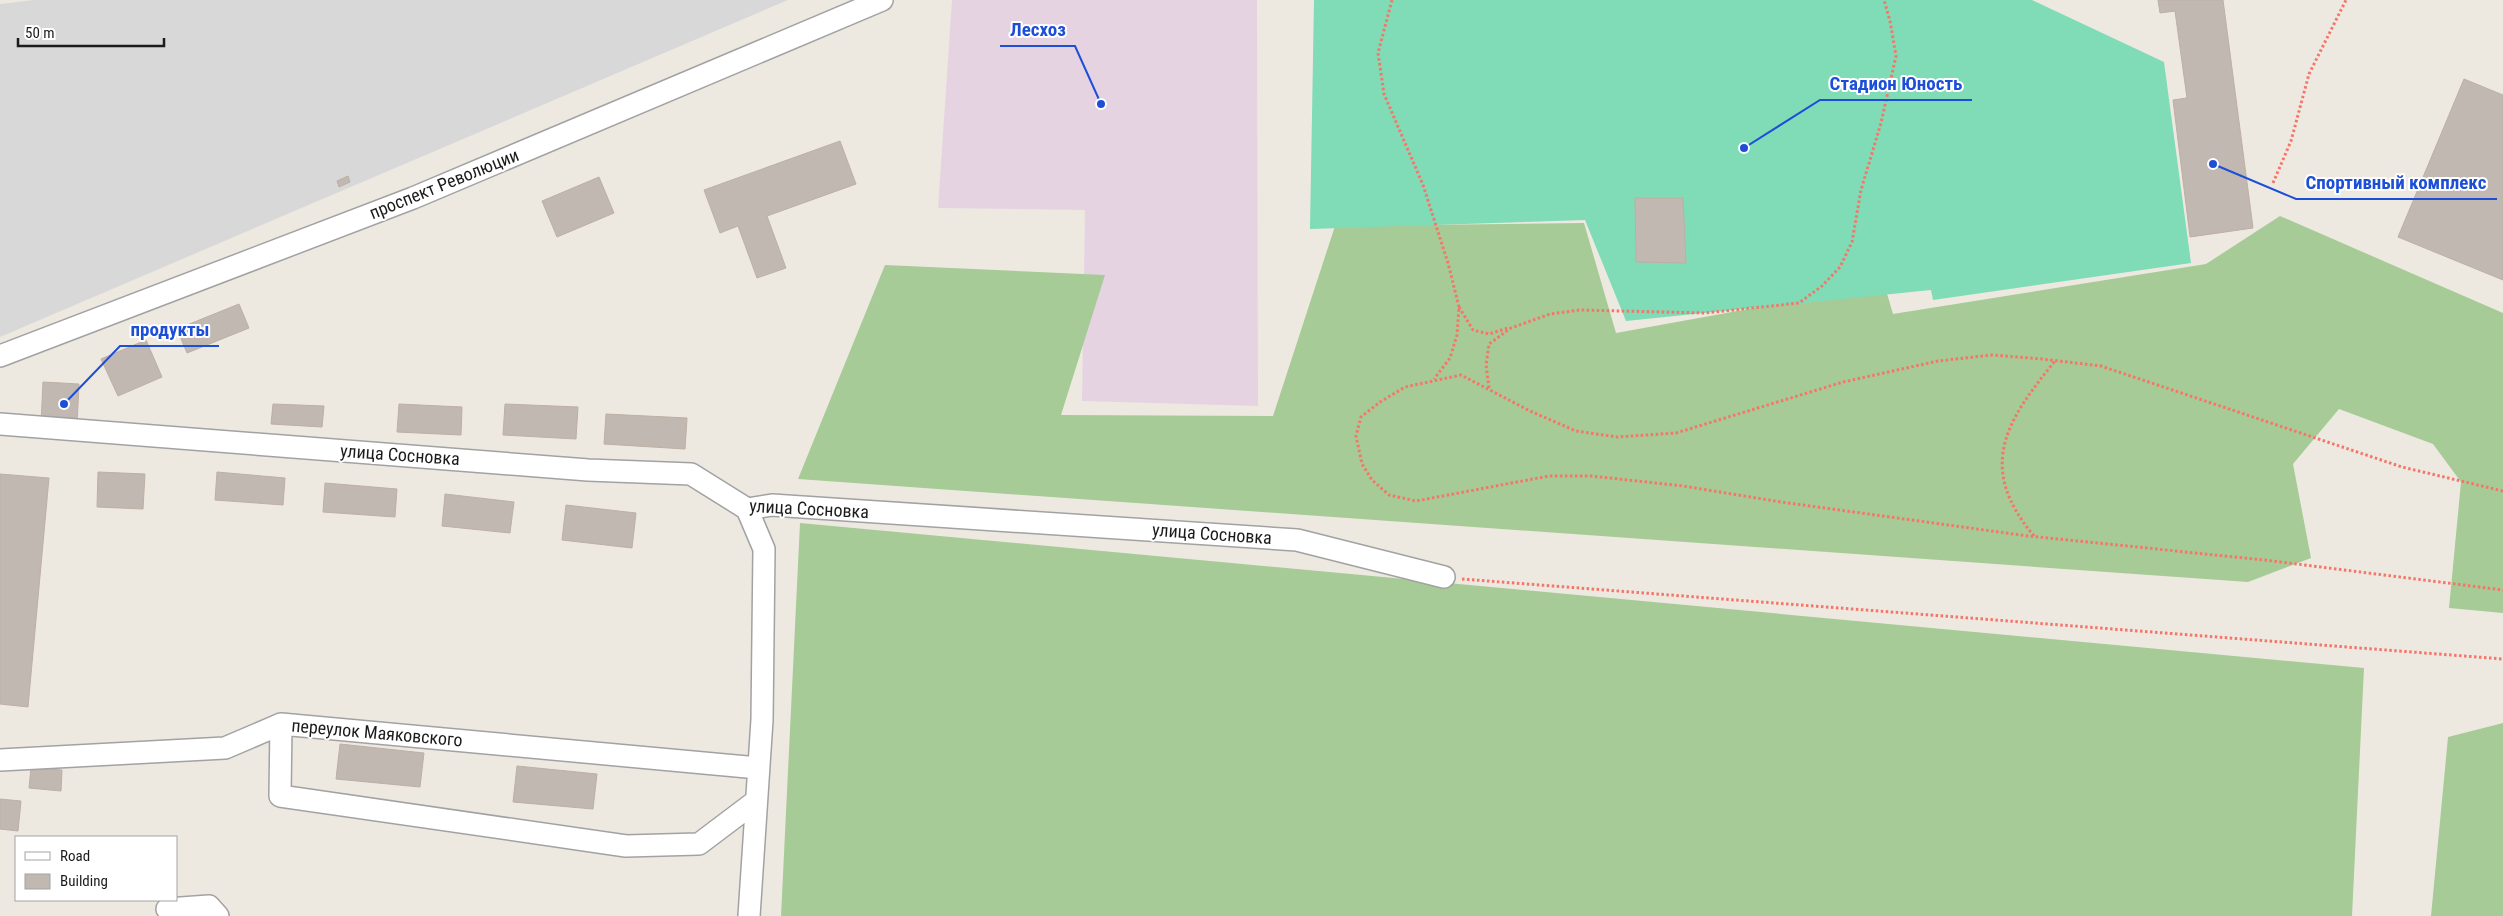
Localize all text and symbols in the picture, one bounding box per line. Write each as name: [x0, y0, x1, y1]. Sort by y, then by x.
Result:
callout: Лесхоз: [1000, 12, 1075, 46]
scale bar: [18, 15, 164, 47]
text: Лесхоз: [1010, 18, 1066, 41]
text: 50 m: [25, 24, 55, 42]
callout: Стадион Юность: [1820, 66, 1972, 100]
text: Стадион Юность: [1830, 72, 1962, 95]
street label: проспект Революции: [366, 144, 522, 223]
callout: Спортивный комплекс: [2296, 165, 2497, 199]
text: Спортивный комплекс: [2305, 171, 2487, 194]
callout: продукты: [120, 312, 219, 346]
text: продукты: [131, 318, 209, 341]
street label: улица Сосновка: [340, 440, 461, 469]
street label: улица Сосновка: [749, 495, 869, 522]
street label: улица Сосновка: [1152, 519, 1273, 548]
street label: переулок Маяковского: [291, 715, 464, 750]
legend: [15, 836, 178, 901]
text: Road: [60, 847, 90, 865]
text: Building: [60, 872, 108, 890]

